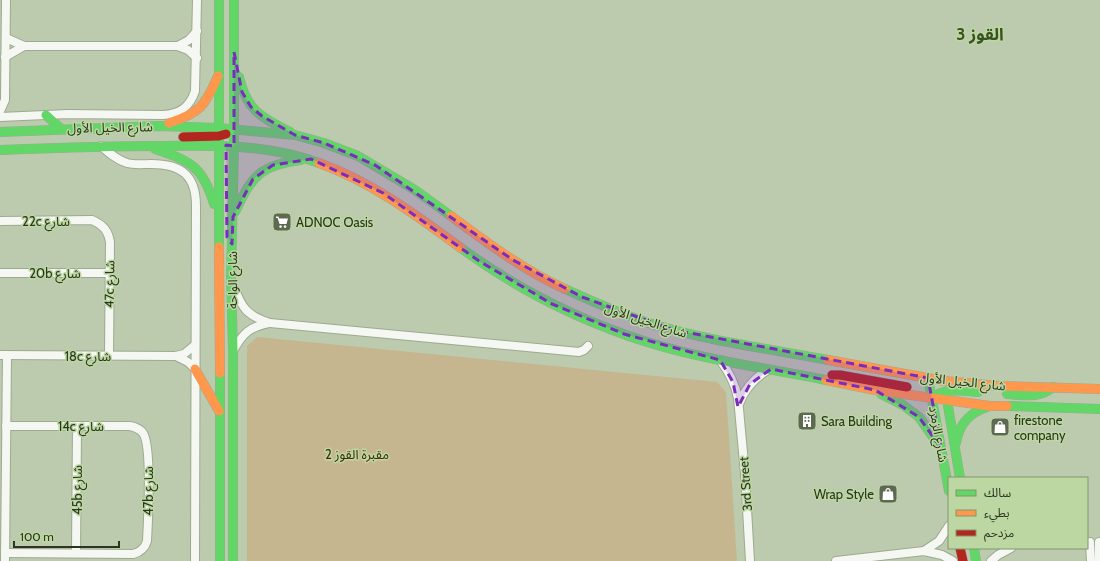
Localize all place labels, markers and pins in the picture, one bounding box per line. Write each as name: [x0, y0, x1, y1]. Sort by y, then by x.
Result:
supermarket icon: ADNOC Oasis: [271, 211, 293, 233]
place label: ADNOC Oasis: [296, 214, 374, 230]
building icon: Sara Building: [796, 410, 818, 432]
place label: firestone company: [1014, 412, 1066, 443]
place label: Sara Building: [821, 413, 893, 429]
shop icon: firestone company: [989, 416, 1011, 438]
shop icon: Wrap Style: [877, 483, 899, 505]
place label: Wrap Style: [814, 486, 874, 502]

